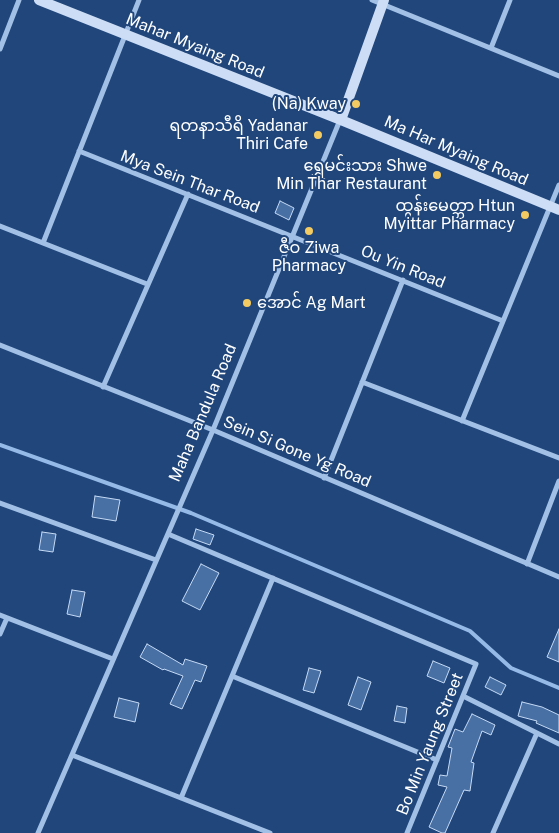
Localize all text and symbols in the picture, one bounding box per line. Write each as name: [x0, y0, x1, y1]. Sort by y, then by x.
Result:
street label: Mahar Myaing Road: [123, 9, 267, 83]
place label: (Na) Kway: [272, 94, 346, 114]
marker: (Na) Kway: [350, 98, 362, 110]
street label: Ma Har Myaing Road: [381, 112, 531, 190]
place label: ရတနာသီရိ Yadanar Thiri Cafe: [169, 116, 308, 154]
marker: ရတနာသီရိ Yadanar Thiri Cafe: [312, 129, 324, 141]
street label: Mya Sein Thar Road: [118, 147, 262, 217]
place label: ရွှေမင်းသား Shwe Min Thar Restaurant: [276, 156, 427, 194]
marker: ရွှေမင်းသား Shwe Min Thar Restaurant: [431, 169, 443, 181]
place label: ထွန်းမေတ္တာ Htun Myittar Pharmacy: [383, 196, 515, 234]
marker: ထွန်းမေတ္တာ Htun Myittar Pharmacy: [519, 209, 531, 221]
marker: ဇီဝ Ziwa Pharmacy: [303, 225, 315, 237]
place label: ဇီဝ Ziwa Pharmacy: [272, 238, 346, 276]
street label: Ou Yin Road: [358, 241, 448, 293]
place label: အောင် Ag Mart: [257, 293, 366, 313]
marker: အောင် Ag Mart: [241, 297, 253, 309]
street label: Maha Bandula Road: [165, 341, 241, 485]
street label: Sein Si Gone Yg Road: [220, 412, 374, 492]
street label: Bo Min Yaung Street: [393, 670, 467, 818]

